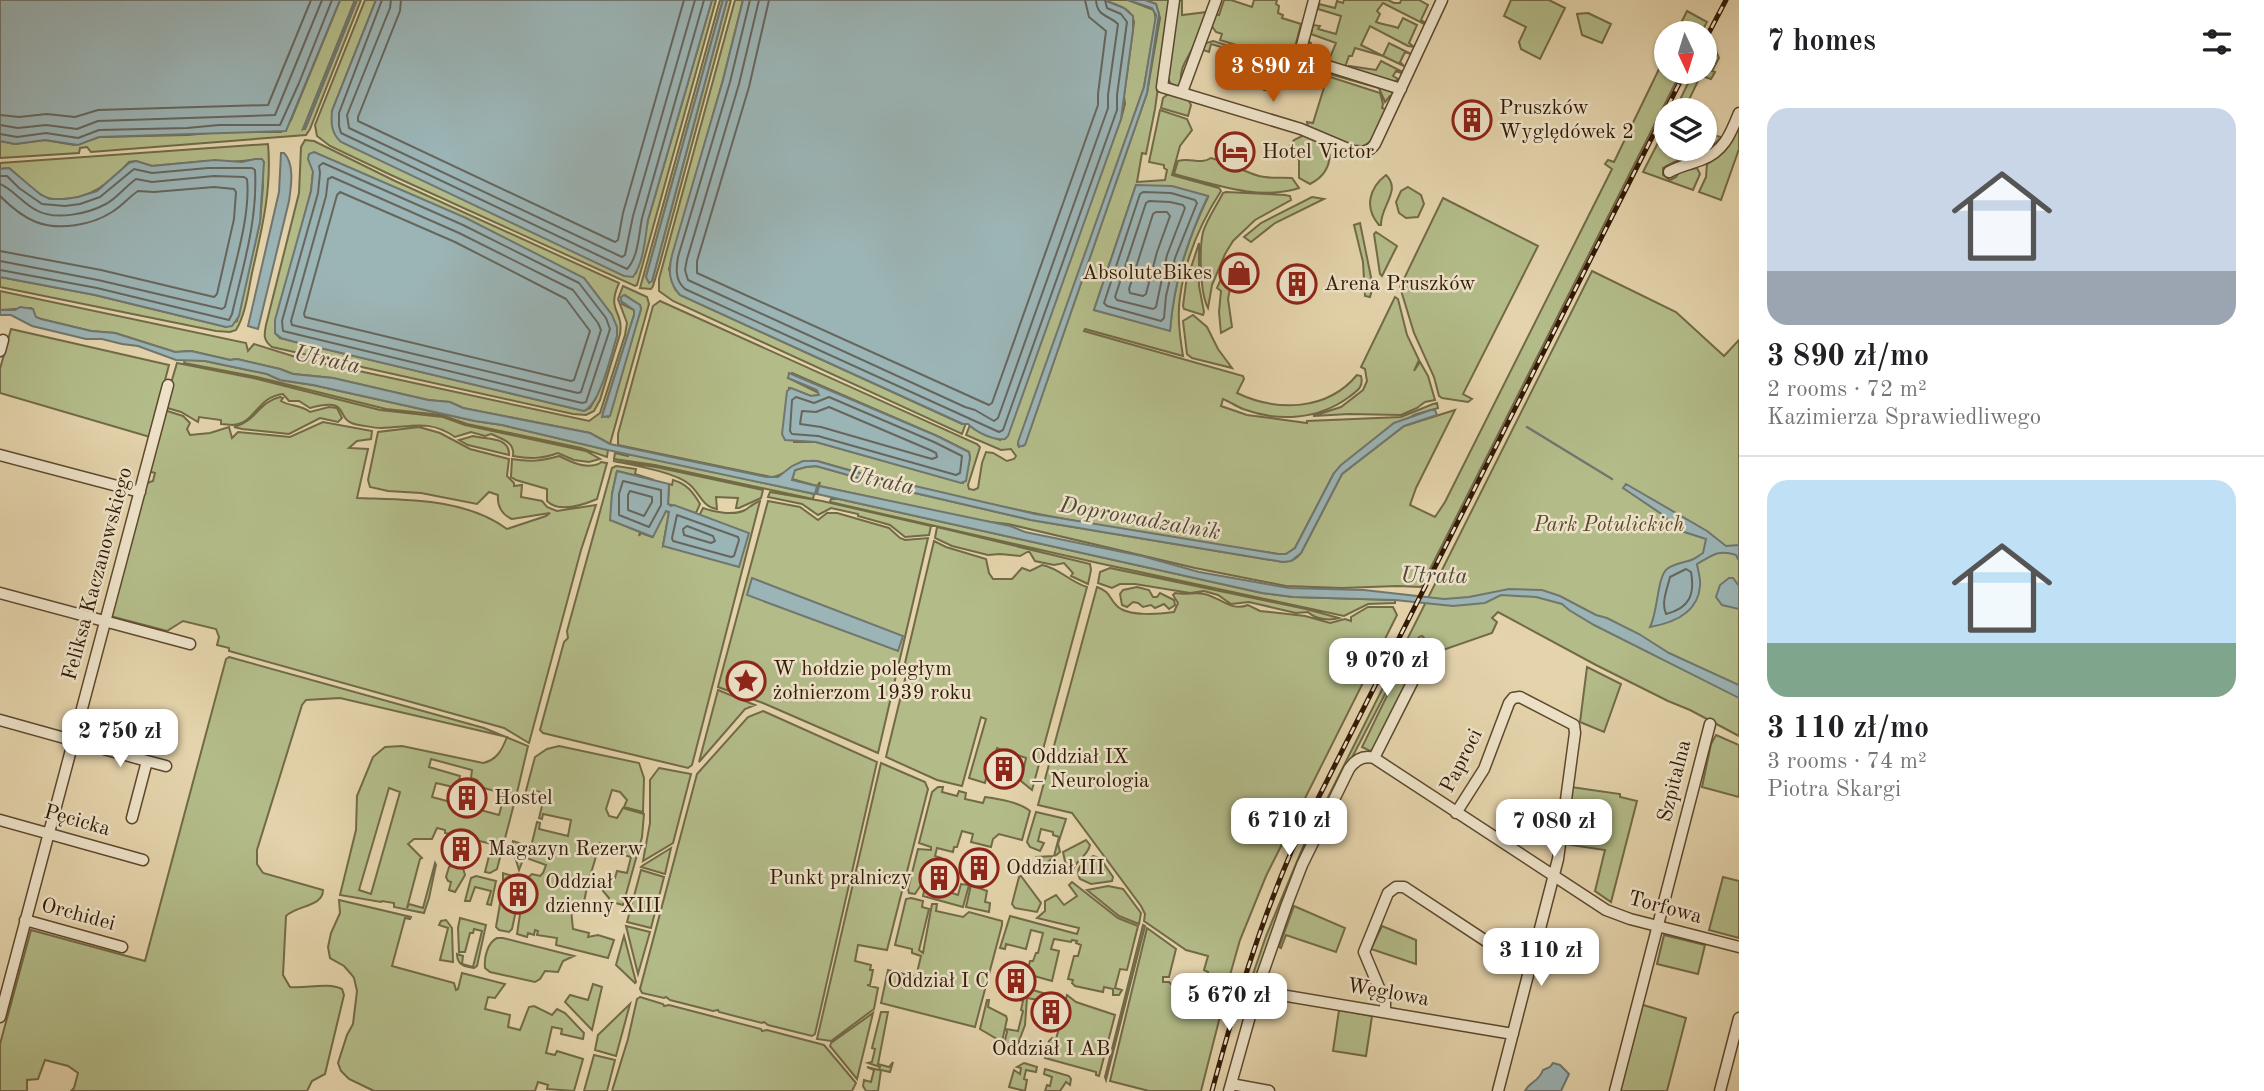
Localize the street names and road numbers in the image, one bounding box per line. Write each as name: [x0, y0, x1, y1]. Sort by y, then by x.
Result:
street label: Feliksa Kaczanowskiego: [59, 465, 137, 683]
street label: Paproci: [1437, 726, 1487, 796]
street label: Szpitalna: [1655, 738, 1695, 824]
street label: Pęcicka: [41, 802, 113, 840]
street label: Torfowa: [1626, 888, 1704, 928]
street label: Orchidei: [39, 895, 117, 935]
street label: Węglowa: [1345, 975, 1431, 1011]

